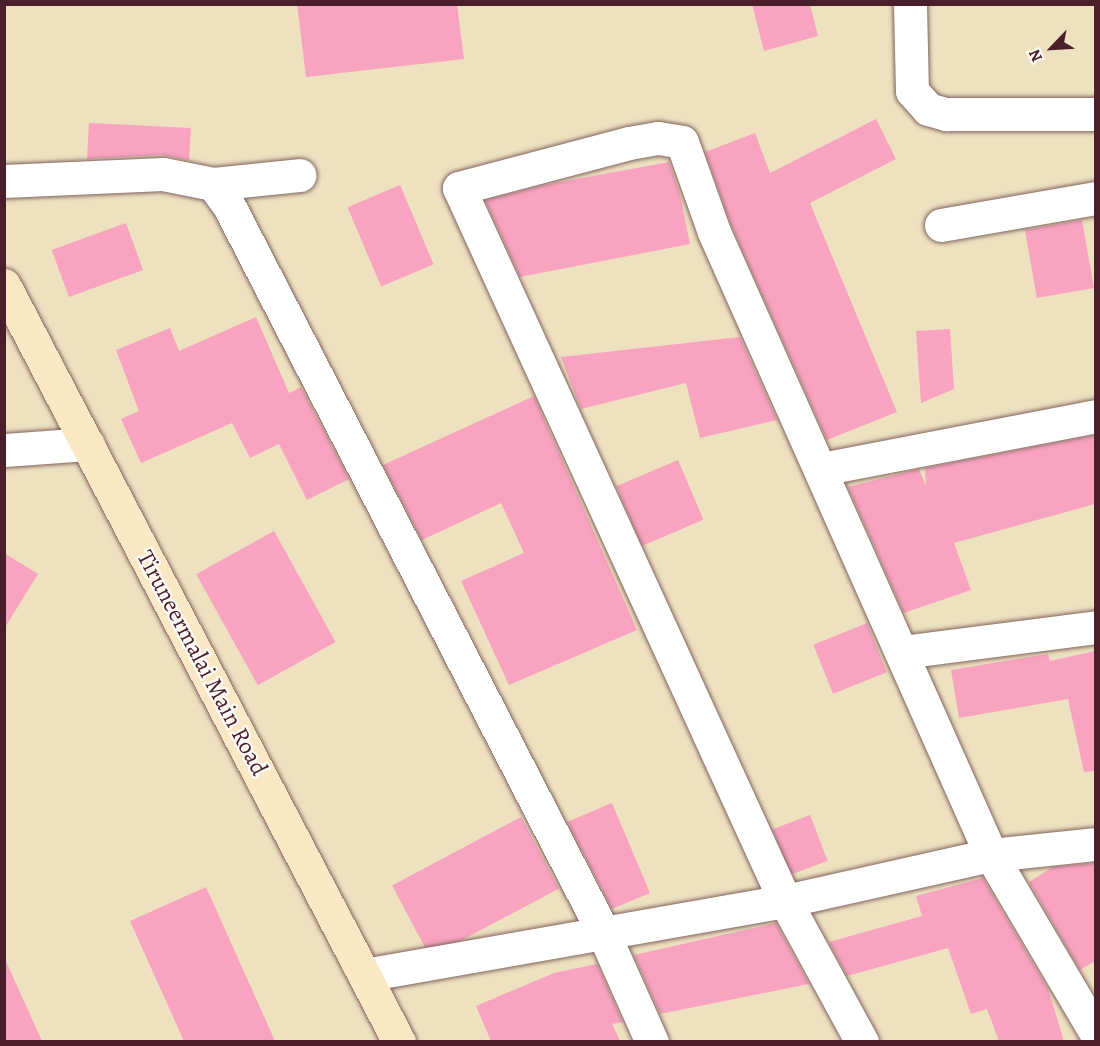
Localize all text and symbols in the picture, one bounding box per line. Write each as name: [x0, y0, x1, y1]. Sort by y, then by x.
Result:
north arrow: [1022, 18, 1082, 78]
text: N: [1023, 46, 1048, 66]
street label: Tiruneermalai Main Road: [130, 546, 274, 780]

